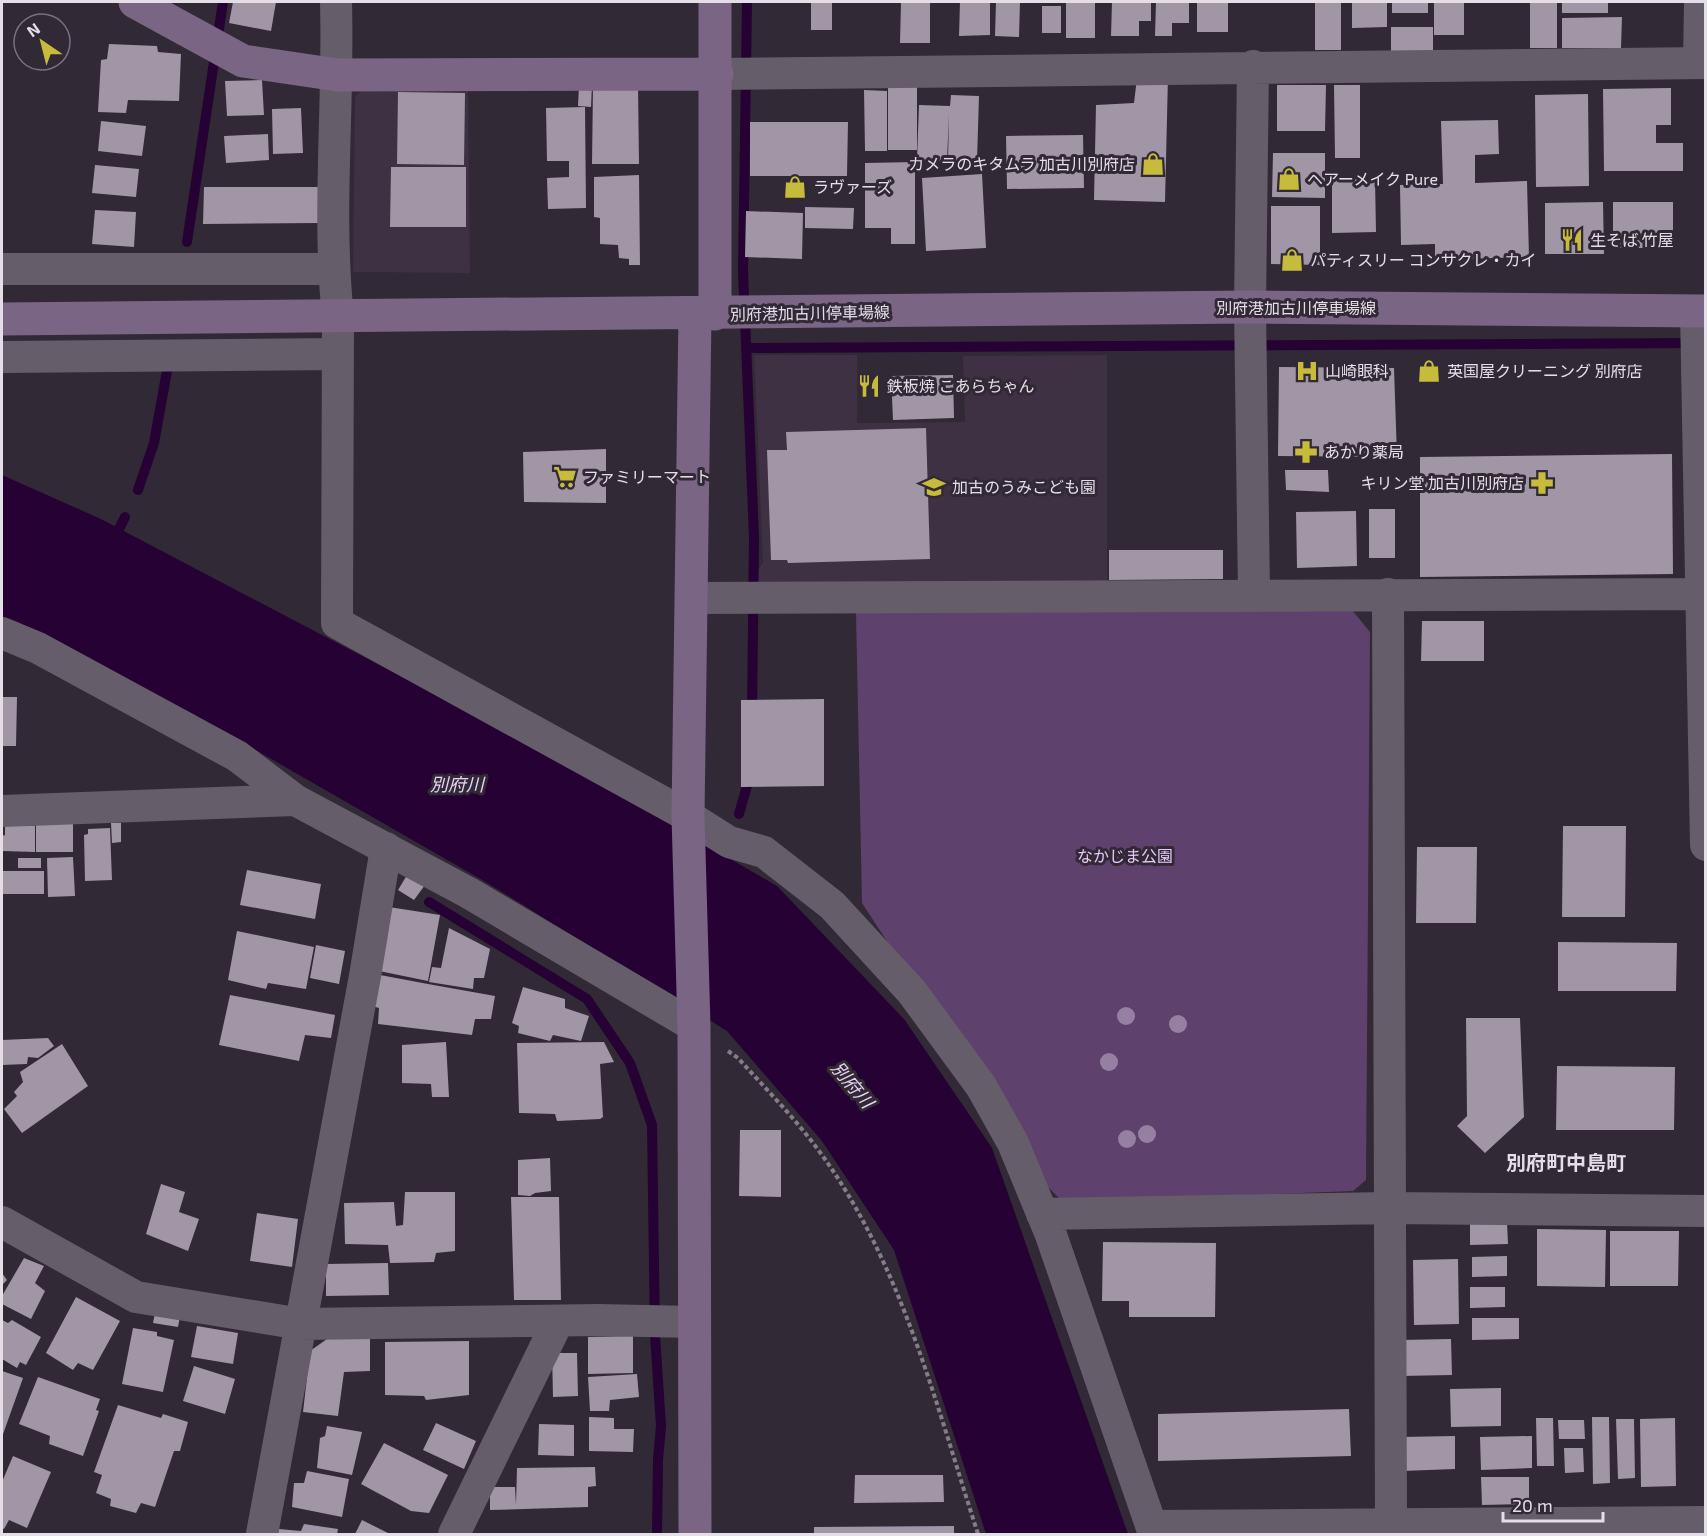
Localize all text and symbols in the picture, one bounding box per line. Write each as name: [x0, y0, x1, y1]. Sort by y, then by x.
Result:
north arrow: [12, 12, 72, 72]
text: N: [23, 18, 43, 40]
shop icon: カメラのキタムラ 加古川別府店: [1140, 151, 1166, 177]
place label: カメラのキタムラ 加古川別府店: [908, 154, 1135, 173]
shop icon: ヘアーメイク Pure: [1276, 166, 1302, 192]
place label: ヘアーメイク Pure: [1307, 169, 1438, 188]
shop icon: ラヴァーズ: [782, 174, 808, 200]
place label: ラヴァーズ: [813, 177, 892, 196]
restaurant icon: 生そば 竹屋: [1559, 227, 1585, 253]
place label: 生そば 竹屋: [1590, 230, 1674, 249]
shop icon: パティスリー コンサクレ・カイ: [1279, 247, 1305, 273]
place label: パティスリー コンサクレ・カイ: [1310, 250, 1537, 269]
street label: 別府港加古川停車場線: [1216, 298, 1376, 317]
street label: 別府港加古川停車場線: [730, 302, 890, 323]
hospital icon: 山崎眼科: [1294, 358, 1320, 384]
shop icon: 英国屋クリーニング 別府店: [1416, 358, 1442, 384]
place label: 山崎眼科: [1325, 361, 1389, 380]
place label: 英国屋クリーニング 別府店: [1447, 361, 1643, 380]
restaurant icon: 鉄板焼 こあらちゃん: [856, 373, 882, 399]
place label: 鉄板焼 こあらちゃん: [887, 376, 1035, 395]
pharmacy icon: あかり薬局: [1293, 439, 1319, 465]
place label: あかり薬局: [1324, 442, 1404, 461]
supermarket icon: ファミリーマート: [552, 464, 578, 490]
place label: ファミリーマート: [583, 467, 711, 486]
pharmacy icon: キリン堂 加古川別府店: [1529, 470, 1555, 496]
place label: キリン堂 加古川別府店: [1360, 473, 1524, 492]
school or university icon: 加古のうみこども園: [921, 474, 947, 500]
place label: 加古のうみこども園: [952, 477, 1096, 496]
water label: 別府川: [430, 773, 486, 795]
park label: なかじま公園: [1077, 846, 1173, 865]
water label: 別府川: [827, 1057, 880, 1114]
district label: 別府町中島町: [1506, 1150, 1626, 1174]
scale bar: [1503, 1485, 1604, 1523]
text: 20 m: [1512, 1494, 1553, 1516]

